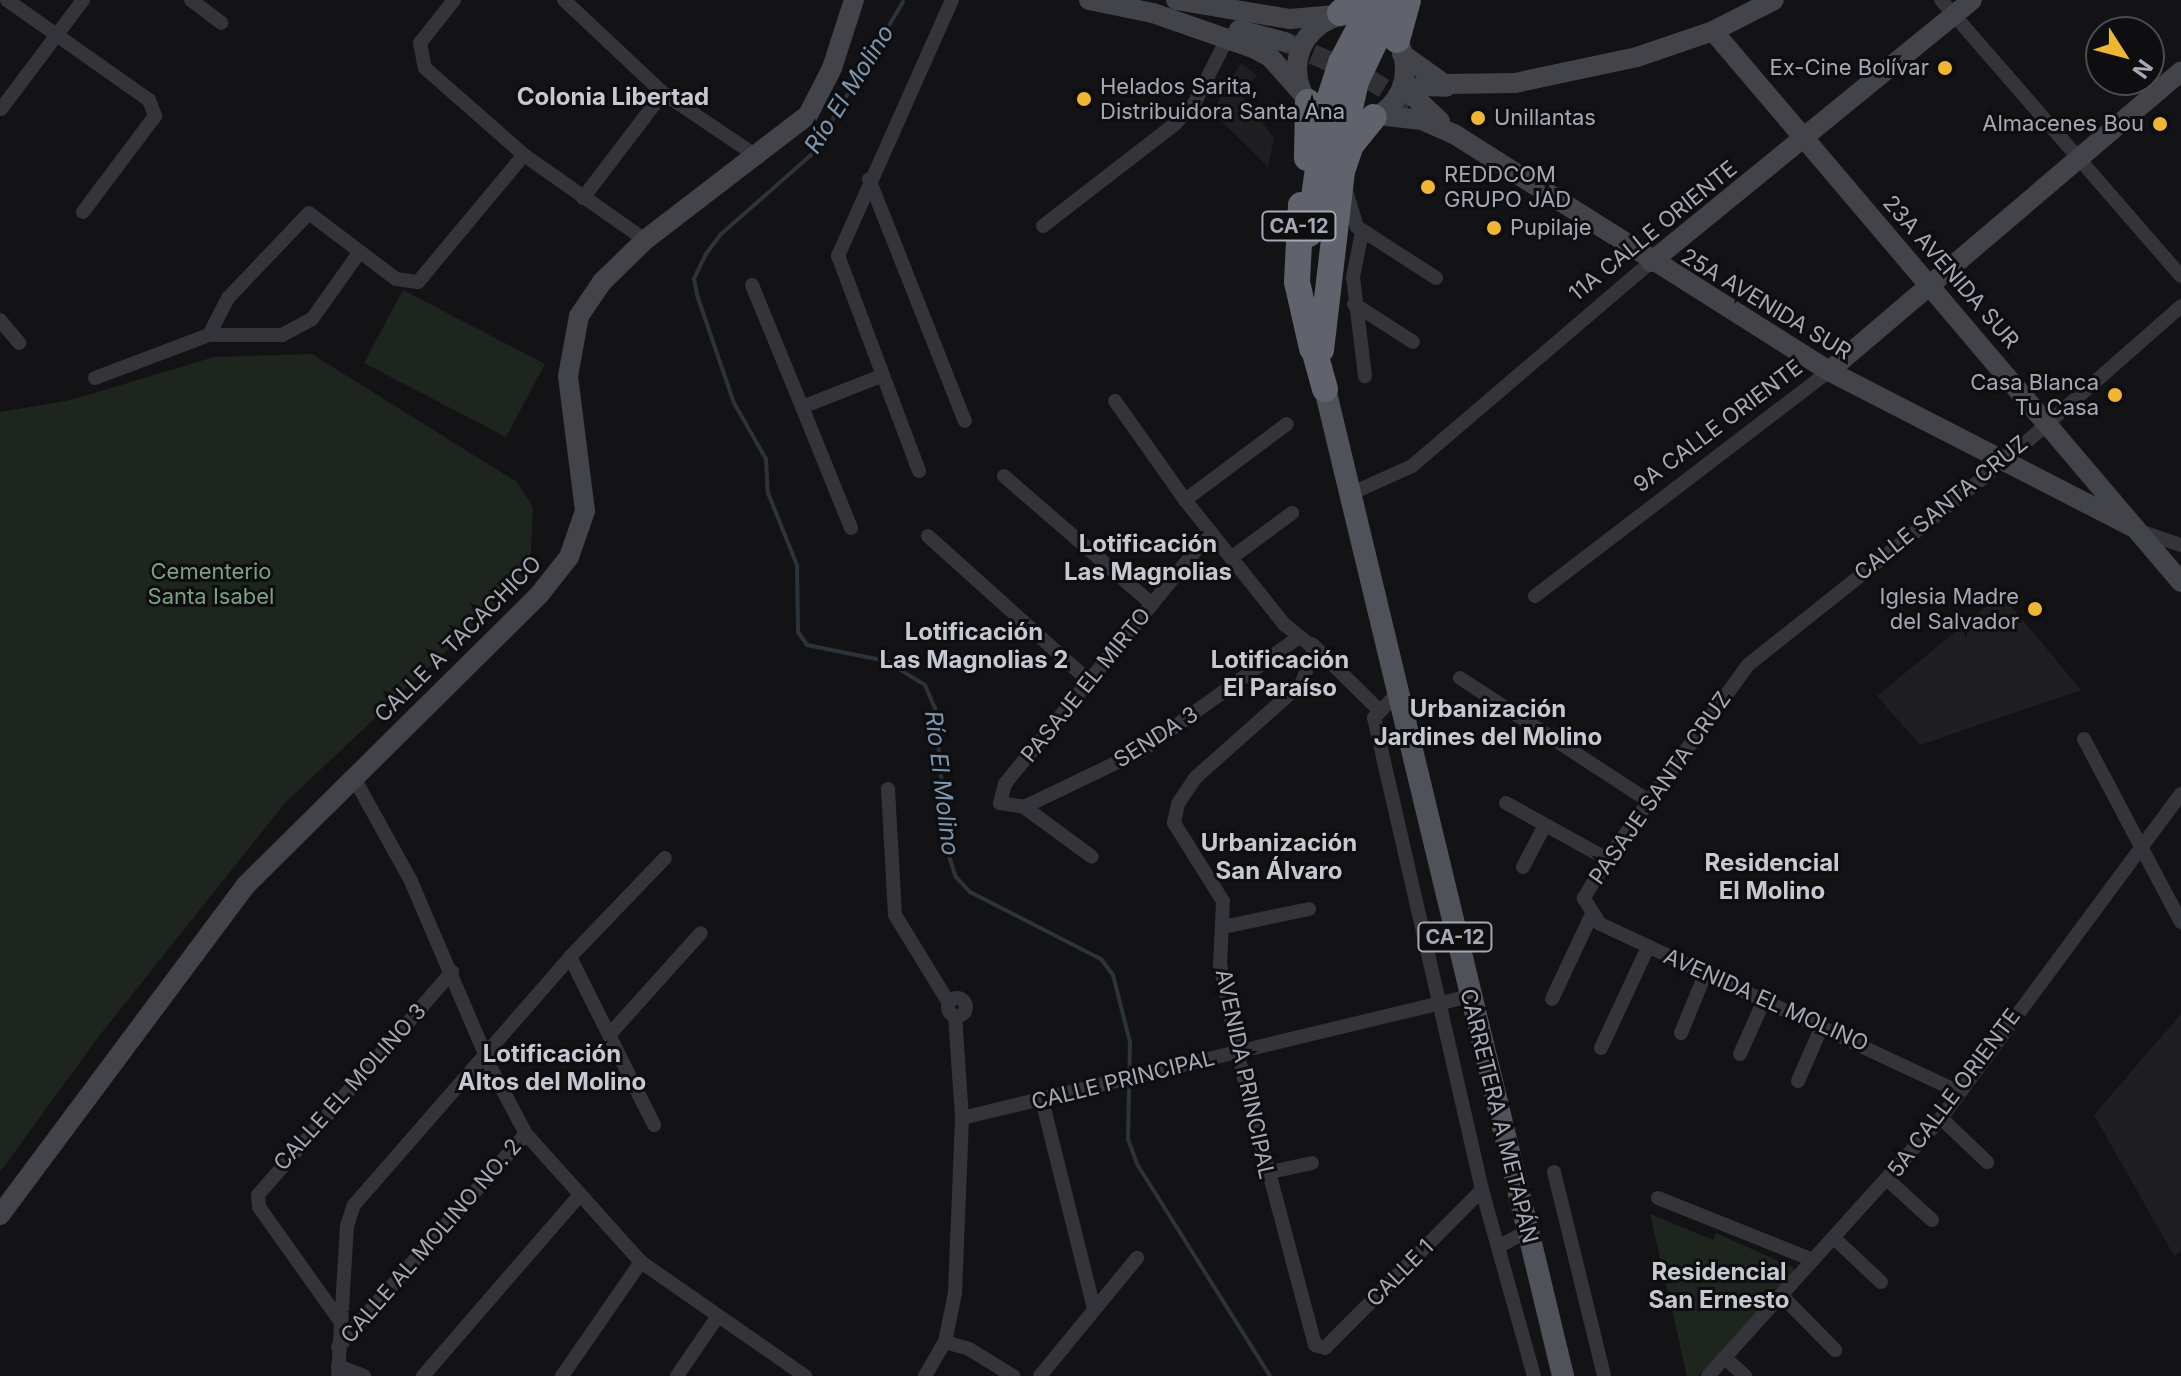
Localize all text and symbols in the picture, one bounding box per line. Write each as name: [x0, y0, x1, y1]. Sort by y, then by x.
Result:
north arrow: [2085, 16, 2165, 96]
water label: Río El Molino: [798, 20, 900, 158]
place label: Ex-Cine Bolívar: [1770, 55, 1929, 81]
text: N: [2127, 55, 2158, 83]
marker: Ex-Cine Bolívar: [1936, 59, 1954, 77]
place label: Helados Sarita, Distribuidora Santa Ana: [1100, 73, 1345, 124]
district label: Colonia Libertad: [517, 83, 709, 111]
marker: Helados Sarita, Distribuidora Santa Ana: [1075, 90, 1093, 108]
place label: Unillantas: [1494, 105, 1596, 131]
marker: Unillantas: [1469, 109, 1487, 127]
place label: Almacenes Bou: [1982, 111, 2144, 137]
marker: Almacenes Bou: [2151, 115, 2169, 133]
street label: 11A CALLE ORIENTE: [1564, 155, 1742, 307]
place label: REDDCOM GRUPO JAD: [1444, 161, 1571, 212]
marker: REDDCOM GRUPO JAD: [1419, 178, 1437, 196]
street label: 23A AVENIDA SUR: [1877, 190, 2025, 354]
road number: CA-12: [1261, 210, 1337, 242]
place label: Pupilaje: [1510, 215, 1592, 241]
marker: Pupilaje: [1485, 219, 1503, 237]
street label: 25A AVENIDA SUR: [1676, 243, 1856, 365]
street label: 9A CALLE ORIENTE: [1629, 354, 1807, 498]
place label: Casa Blanca Tu Casa: [1970, 369, 2099, 420]
marker: Casa Blanca Tu Casa: [2106, 386, 2124, 404]
street label: CALLE SANTA CRUZ: [1849, 430, 2033, 586]
district label: Lotificación Las Magnolias: [1064, 530, 1232, 586]
street label: CALLE A TACACHICO: [369, 550, 547, 728]
park label: Cementerio Santa Isabel: [148, 558, 274, 610]
place label: Iglesia Madre del Salvador: [1880, 583, 2019, 634]
marker: Iglesia Madre del Salvador: [2026, 600, 2044, 618]
street label: PASAJE EL MIRTO: [1016, 602, 1156, 768]
district label: Lotificación Las Magnolias 2: [880, 618, 1068, 674]
district label: Lotificación El Paraíso: [1211, 646, 1349, 702]
street label: PASAJE SANTA CRUZ: [1584, 687, 1736, 889]
district label: Urbanización Jardines del Molino: [1374, 695, 1602, 751]
street label: SENDA 3: [1109, 701, 1203, 773]
water label: Río El Molino: [919, 709, 965, 857]
district label: Urbanización San Álvaro: [1201, 829, 1357, 885]
district label: Residencial El Molino: [1704, 849, 1840, 905]
road number: CA-12: [1417, 921, 1493, 953]
street label: AVENIDA EL MOLINO: [1660, 943, 1872, 1057]
street label: AVENIDA PRINCIPAL: [1210, 967, 1280, 1181]
street label: CARRETERA A METAPÁN: [1455, 986, 1543, 1246]
street label: CALLE EL MOLINO 3: [268, 998, 432, 1176]
street label: 5A CALLE ORIENTE: [1882, 1004, 2026, 1182]
district label: Lotificación Altos del Molino: [458, 1040, 646, 1096]
street label: CALLE PRINCIPAL: [1029, 1044, 1217, 1116]
street label: CALLE AL MOLINO NO. 2: [335, 1134, 527, 1348]
street label: CALLE 1: [1361, 1234, 1439, 1312]
district label: Residencial San Ernesto: [1649, 1258, 1789, 1314]

